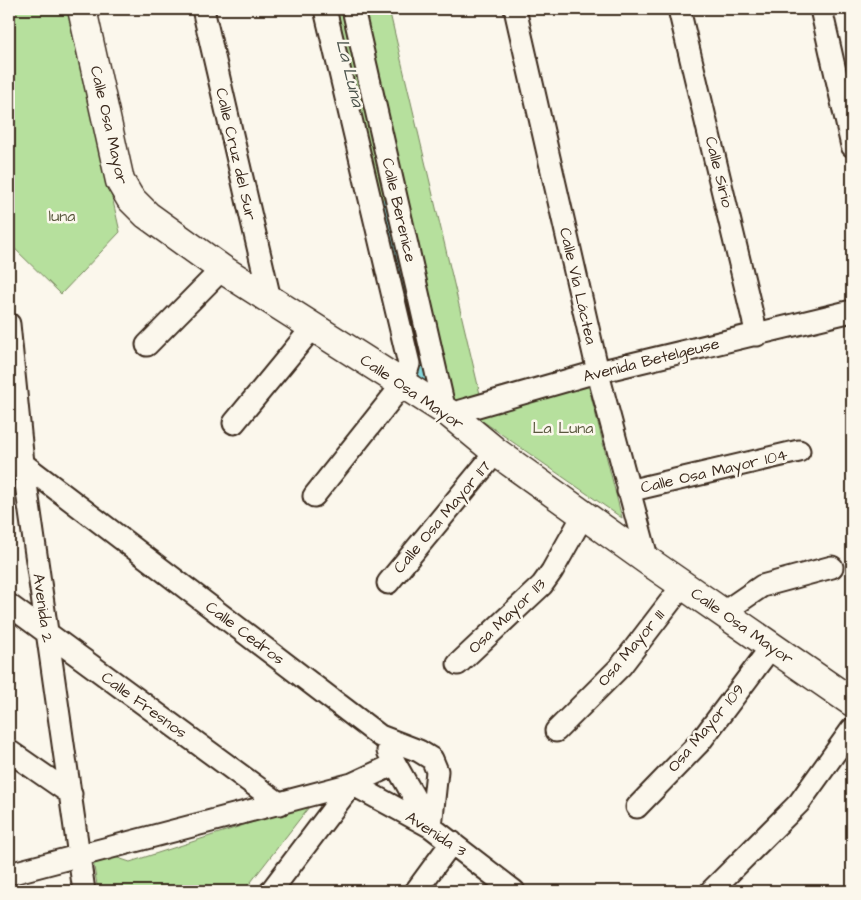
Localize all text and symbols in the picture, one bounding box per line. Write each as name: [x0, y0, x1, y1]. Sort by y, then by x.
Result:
water label: La Luna: [330, 37, 371, 110]
street label: Calle Osa Mayor: [84, 64, 133, 187]
street label: Calle Cruz del Sur: [210, 86, 262, 223]
street label: Calle Sirio: [700, 134, 738, 210]
street label: Calle Berenice: [376, 156, 422, 265]
park label: luna: [49, 205, 75, 227]
street label: Calle Vía Láctea: [554, 225, 602, 347]
street label: Avenida Betelgeuse: [581, 332, 722, 389]
street label: Calle Osa Mayor: [355, 349, 468, 436]
park label: La Luna: [533, 417, 593, 439]
street label: Calle Osa Mayor 104: [638, 443, 790, 500]
street label: Calle Osa Mayor 117: [388, 456, 497, 579]
street label: Avenida 2: [27, 572, 59, 644]
street label: Osa Mayor 113: [463, 573, 551, 659]
street label: Calle Osa Mayor: [686, 582, 798, 671]
street label: Calle Cedros: [201, 596, 289, 670]
street label: Osa Mayor 111: [592, 605, 670, 692]
street label: Calle Fresnos: [97, 666, 191, 744]
street label: Osa Mayor 109: [663, 679, 750, 777]
street label: Avenida 3: [401, 806, 471, 862]

